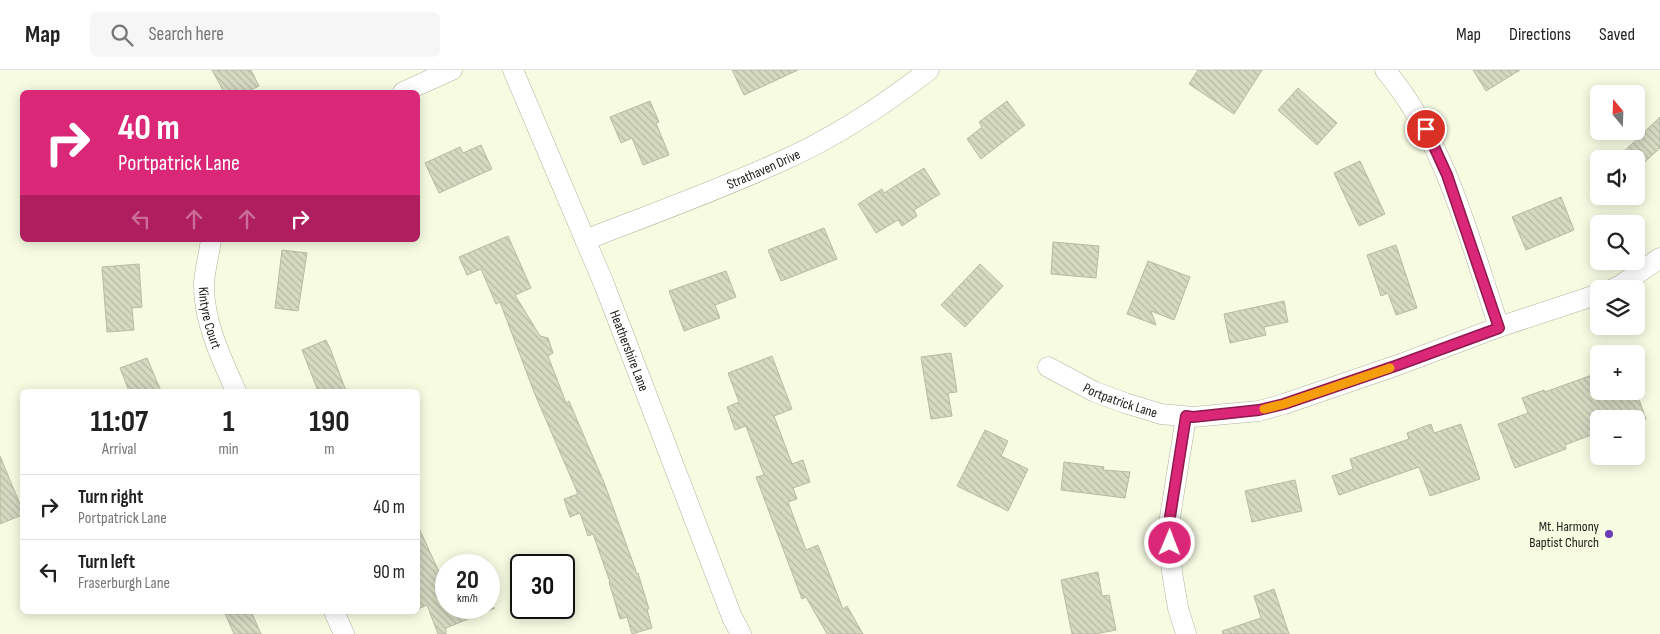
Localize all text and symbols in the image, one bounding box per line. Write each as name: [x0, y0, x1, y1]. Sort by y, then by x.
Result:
search box: [90, 12, 440, 57]
text: Map: [25, 20, 60, 49]
icon: search: [108, 21, 136, 49]
text: Search here: [148, 23, 224, 46]
text: Map: [1456, 24, 1481, 45]
text: Directions: [1509, 24, 1571, 45]
text: Saved: [1599, 24, 1635, 45]
north arrow: [1590, 85, 1645, 140]
map controls: [1590, 85, 1645, 465]
text: 40 m: [118, 107, 180, 150]
pin: [1405, 108, 1447, 150]
icon: right: [35, 110, 100, 175]
icon: arrive: [1412, 115, 1440, 143]
street label: Strathaven Drive: [724, 145, 803, 193]
text: Portpatrick Lane: [118, 150, 240, 177]
button: sound: [1590, 150, 1645, 205]
icon: left: [127, 205, 155, 233]
icon: ahead: [180, 205, 208, 233]
icon: ahead: [233, 205, 261, 233]
icon: right: [286, 205, 314, 233]
button: search: [1590, 215, 1645, 270]
button: layers: [1590, 280, 1645, 335]
street label: Kintyre Court: [195, 286, 226, 351]
street label: Heathershire Lane: [606, 308, 653, 394]
button: +: [1590, 345, 1645, 400]
street label: Portpatrick Lane: [1080, 379, 1160, 421]
text: 11:07: [91, 404, 148, 440]
text: 1: [223, 404, 235, 440]
text: 190: [309, 404, 349, 440]
button: −: [1590, 410, 1645, 465]
text: Arrival: [102, 440, 136, 459]
text: min: [219, 440, 239, 459]
text: m: [324, 440, 334, 459]
text: Turn right: [78, 486, 143, 509]
icon: right: [35, 493, 63, 521]
text: 40 m: [373, 496, 405, 519]
text: Portpatrick Lane: [78, 509, 167, 528]
position arrow: [1143, 516, 1195, 568]
place label: Mt. Harmony Baptist Church: [1529, 518, 1600, 551]
marker: Mt. Harmony Baptist Church: [1603, 528, 1615, 540]
text: Turn left: [78, 551, 135, 574]
speed limit sign: 30: [510, 554, 575, 619]
icon: left: [35, 558, 63, 586]
text: 90 m: [373, 561, 405, 584]
text: 20: [456, 565, 479, 596]
text: Fraserburgh Lane: [78, 574, 170, 593]
text: km/h: [457, 591, 478, 606]

